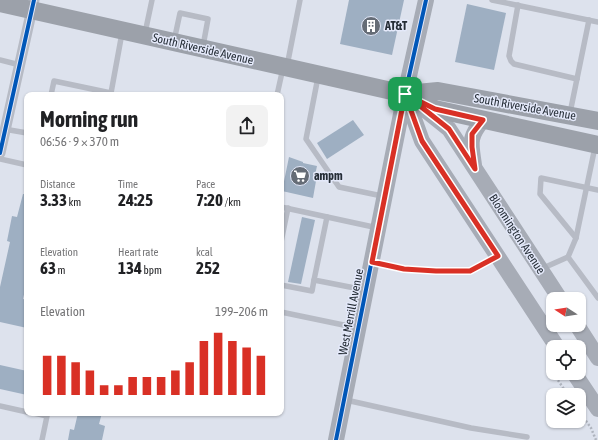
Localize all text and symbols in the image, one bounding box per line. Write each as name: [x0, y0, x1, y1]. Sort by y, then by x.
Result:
building icon: AT&T: [360, 15, 382, 37]
place label: AT&T: [384, 19, 408, 33]
street label: South Riverside Avenue: [151, 31, 255, 67]
pin: [388, 77, 422, 111]
icon: arrive: [394, 83, 416, 105]
street label: South Riverside Avenue: [473, 91, 577, 123]
button: share: [226, 105, 268, 147]
text: Morning run: [40, 106, 138, 132]
text: 06:56 · 9 × 370 m: [40, 134, 119, 149]
supermarket icon: ampm: [289, 165, 311, 187]
place label: ampm: [314, 169, 343, 183]
text: Distance: [40, 178, 75, 190]
text: Time: [118, 178, 138, 190]
text: Pace: [196, 178, 215, 190]
text: 3.33: [40, 190, 67, 210]
text: 24:25: [118, 190, 153, 210]
text: 7:20: [196, 190, 223, 210]
street label: Bloomington Avenue: [486, 192, 548, 276]
text: km: [67, 196, 81, 208]
text: /km: [223, 196, 241, 208]
text: Elevation: [40, 246, 78, 258]
text: Heart rate: [118, 246, 159, 258]
text: kcal: [196, 246, 213, 258]
text: 63: [40, 258, 56, 278]
text: 134: [118, 258, 142, 278]
text: 252: [196, 258, 220, 278]
text: m: [56, 264, 65, 276]
text: bpm: [142, 264, 162, 276]
street label: West Merrill Avenue: [336, 268, 366, 356]
north arrow: [546, 292, 586, 332]
map controls: [546, 292, 586, 428]
text: Elevation: [40, 304, 85, 319]
text: 199–206 m: [215, 304, 268, 319]
button: locate: [546, 340, 586, 380]
button: layers: [546, 388, 586, 428]

